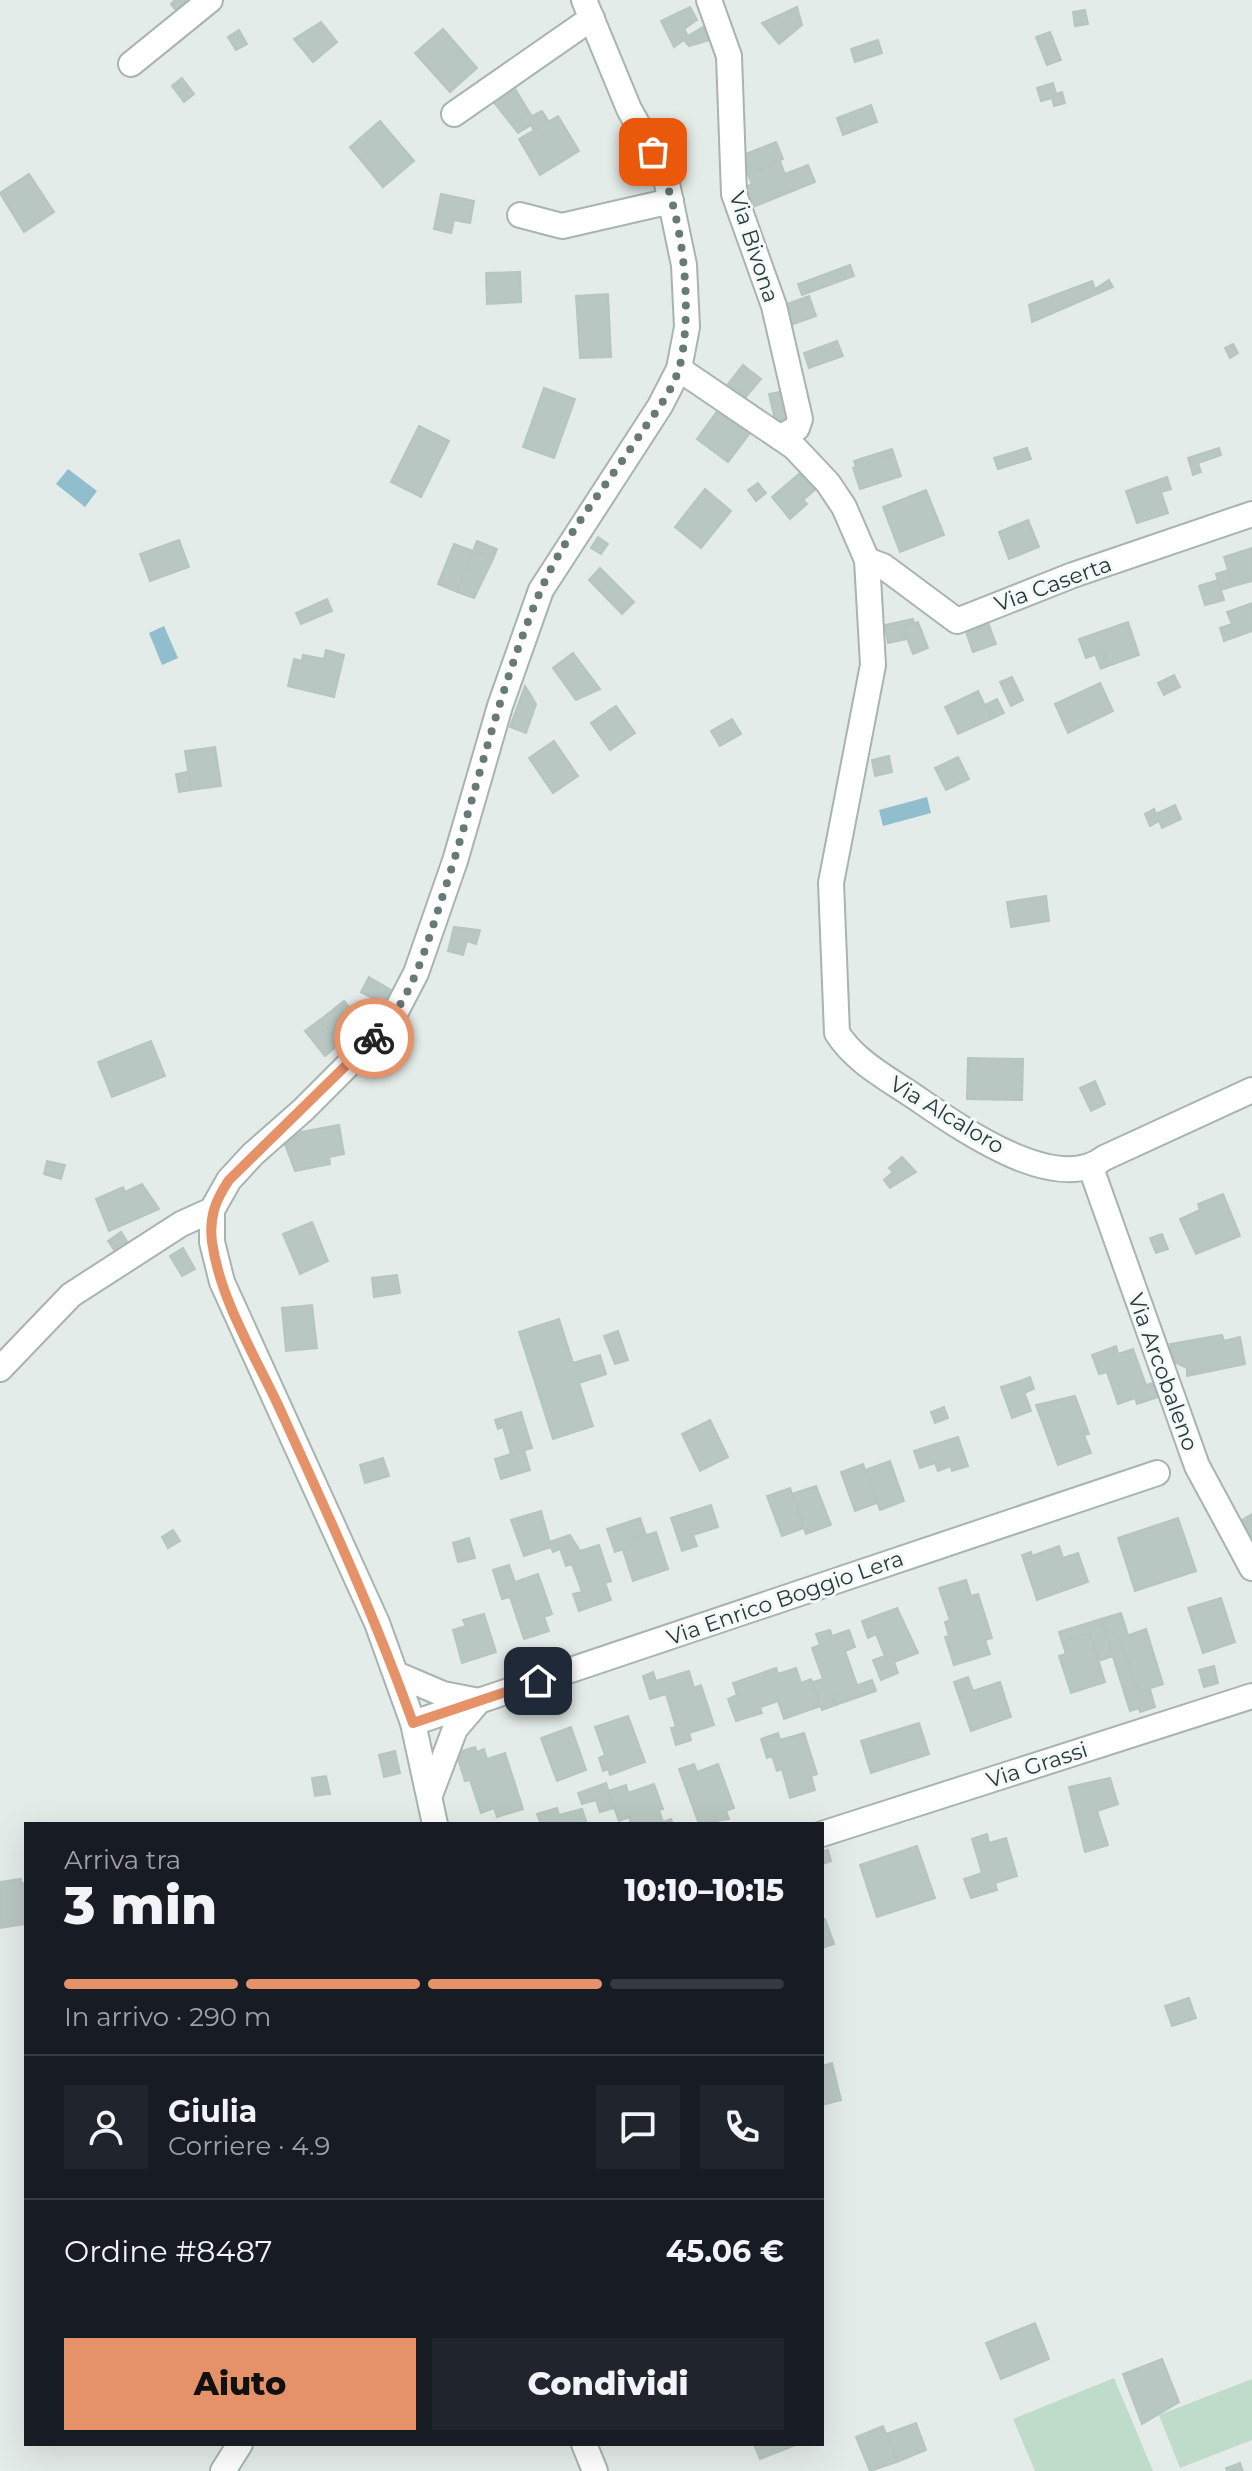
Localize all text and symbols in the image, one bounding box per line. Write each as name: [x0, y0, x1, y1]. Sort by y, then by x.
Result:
pin: [619, 118, 687, 186]
icon: bag: [631, 130, 675, 174]
street label: Via Bivona: [723, 188, 785, 306]
street label: Via Caserta: [991, 550, 1115, 618]
courier: [334, 998, 414, 1078]
icon: bike: [352, 1016, 396, 1060]
street label: Via Alcaloro: [885, 1070, 1009, 1160]
street label: Via Arcobaleno: [1122, 1290, 1204, 1454]
street label: Via Enrico Boggio Lera: [663, 1545, 907, 1651]
pin: [504, 1647, 572, 1715]
icon: home: [516, 1659, 560, 1703]
street label: Via Grassi: [983, 1736, 1091, 1794]
text: Arriva tra: [64, 1844, 181, 1876]
text: 10:10–10:15: [624, 1872, 784, 1909]
text: 3 min: [64, 1874, 217, 1937]
text: In arrivo · 290 m: [64, 2001, 271, 2033]
button: person: [64, 2085, 148, 2169]
button: chat: [596, 2085, 680, 2169]
button: phone: [700, 2085, 784, 2169]
text: Giulia: [168, 2093, 257, 2130]
text: Corriere · 4.9: [168, 2130, 330, 2162]
text: Ordine #8487: [64, 2233, 272, 2270]
text: 45.06 €: [666, 2233, 784, 2270]
button: Aiuto: [64, 2338, 416, 2430]
button: Condividi: [432, 2338, 784, 2430]

